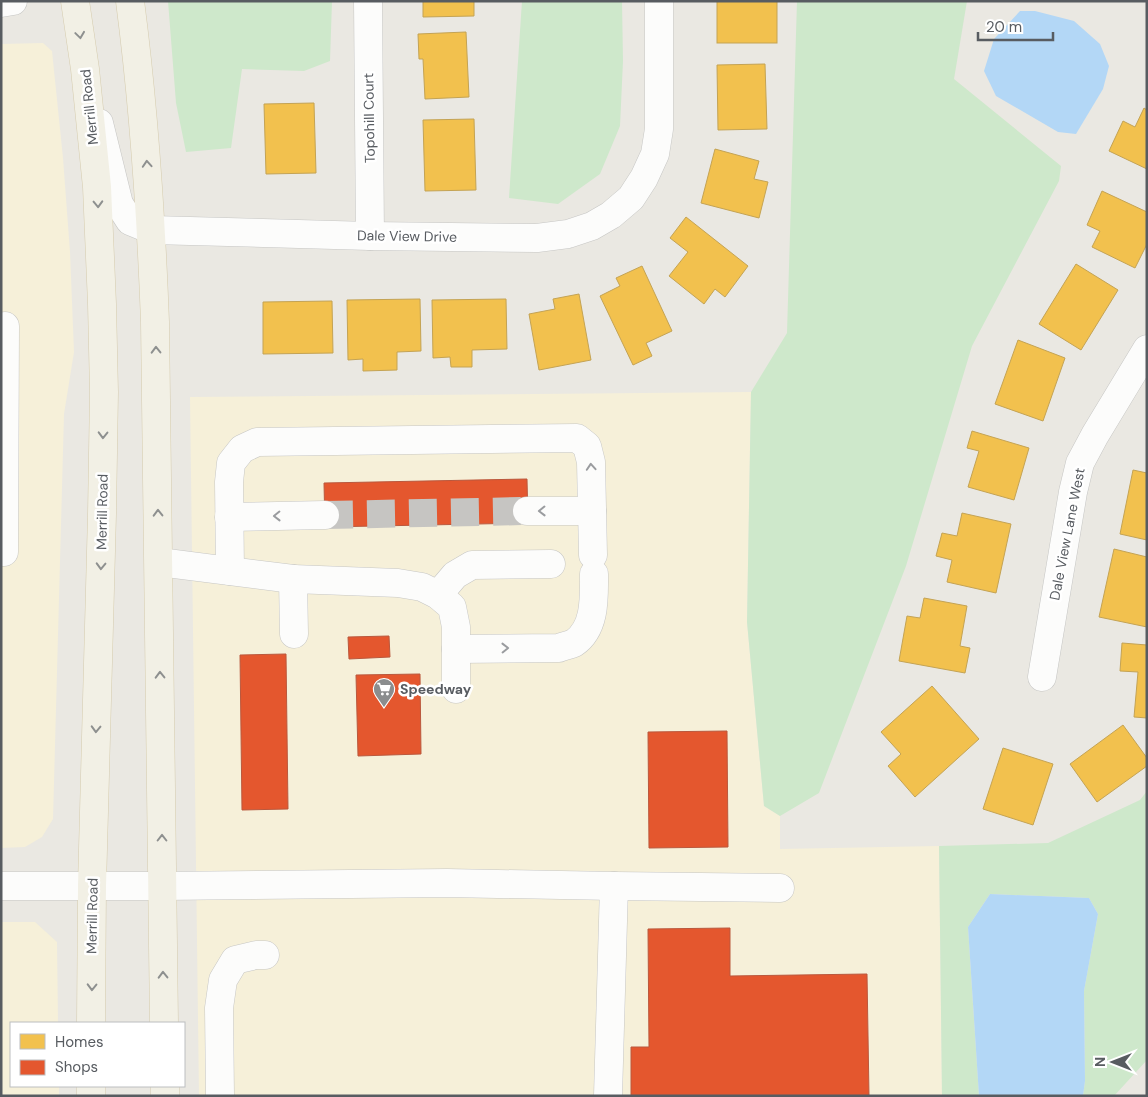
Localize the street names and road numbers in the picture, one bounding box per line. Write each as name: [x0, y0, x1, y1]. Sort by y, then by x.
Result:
street label: Merrill Road: [76, 68, 102, 146]
street label: Topohill Court: [359, 73, 379, 163]
street label: Dale View Drive: [357, 226, 457, 246]
street label: Dale View Lane West: [1045, 466, 1089, 602]
street label: Merrill Road: [92, 474, 112, 550]
street label: Merrill Road: [82, 878, 102, 954]

